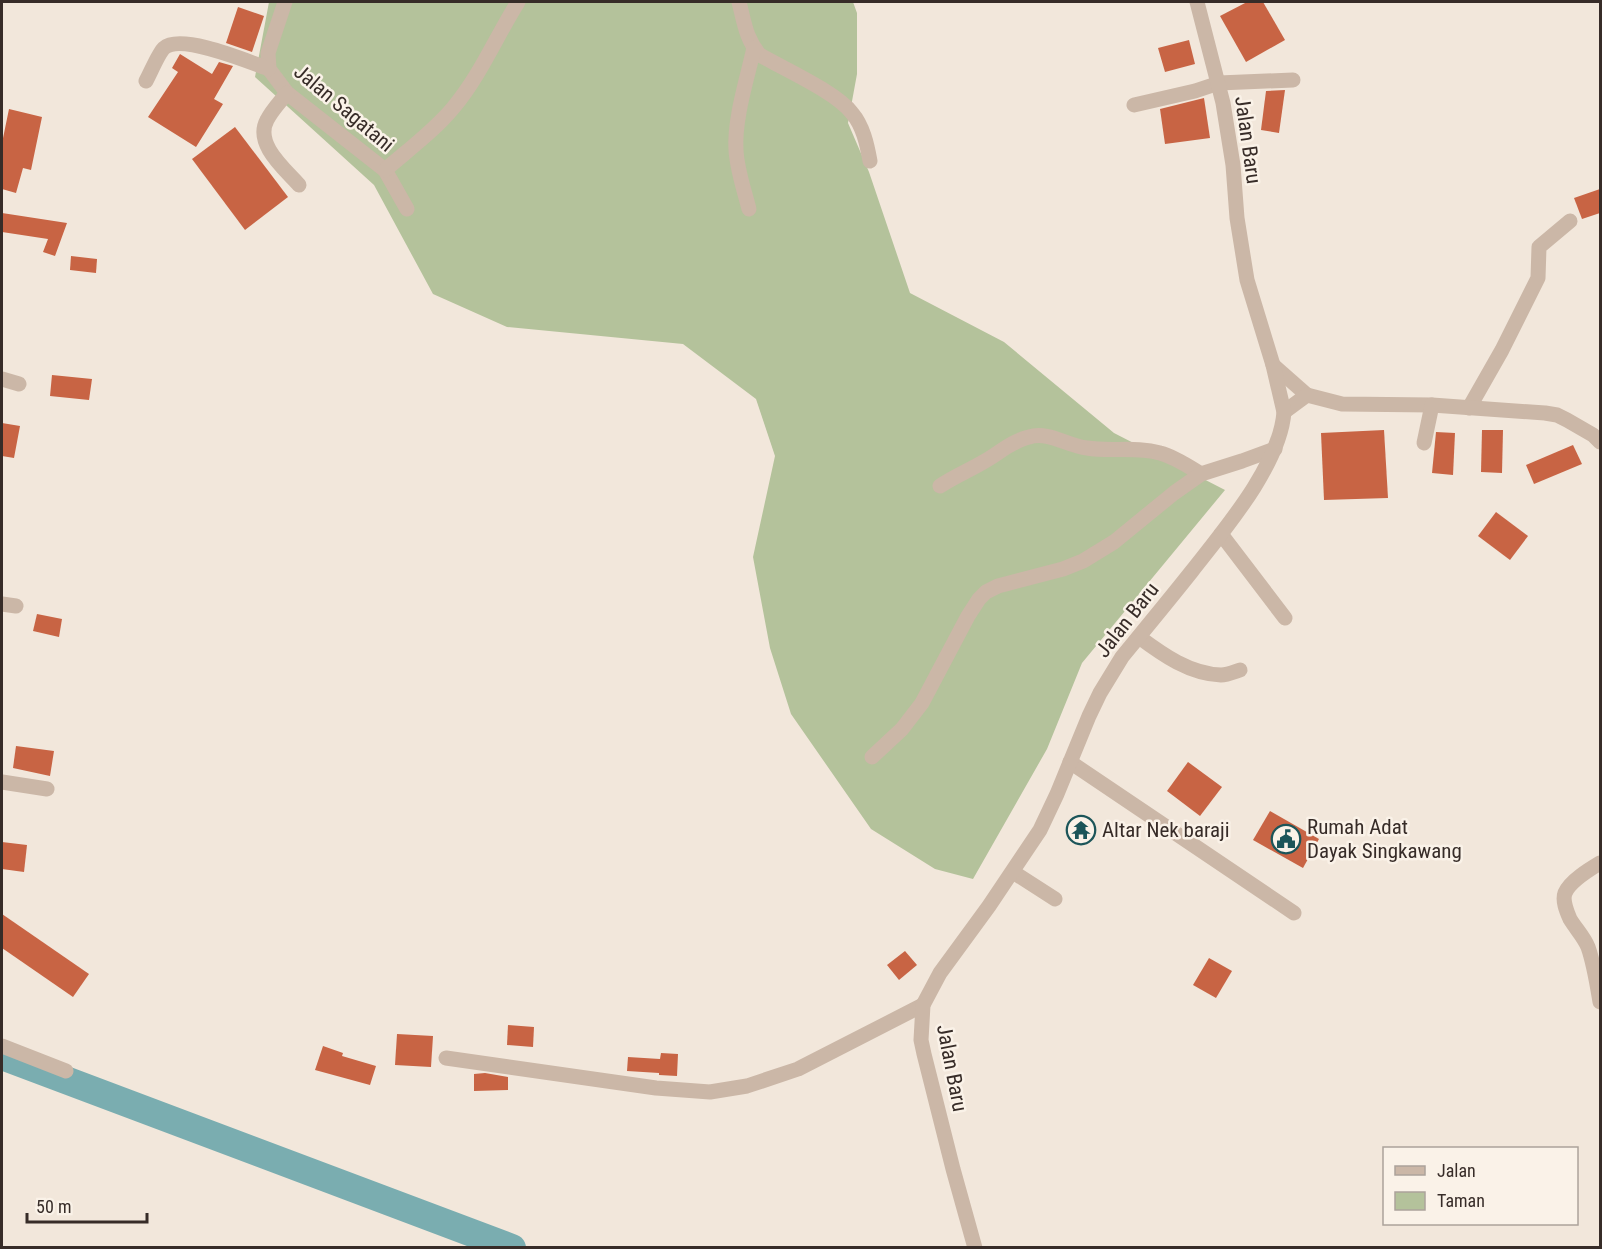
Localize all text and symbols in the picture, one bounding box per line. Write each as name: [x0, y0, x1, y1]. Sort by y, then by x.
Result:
street label: Jalan Sagatani: [289, 59, 399, 157]
street label: Jalan Baru: [1230, 95, 1266, 185]
street label: Jalan Baru: [1090, 578, 1164, 662]
temple icon: Altar Nek baraji: [1065, 814, 1097, 846]
place label: Rumah Adat Dayak Singkawang: [1307, 815, 1462, 863]
place label: Altar Nek baraji: [1102, 818, 1230, 842]
public building icon: Rumah Adat Dayak Singkawang: [1270, 823, 1302, 855]
street label: Jalan Baru: [932, 1022, 972, 1114]
legend: [1383, 1147, 1578, 1225]
text: Jalan: [1437, 1160, 1476, 1181]
scale bar: [27, 1186, 147, 1224]
text: Taman: [1437, 1190, 1485, 1211]
text: 50 m: [36, 1196, 71, 1217]

